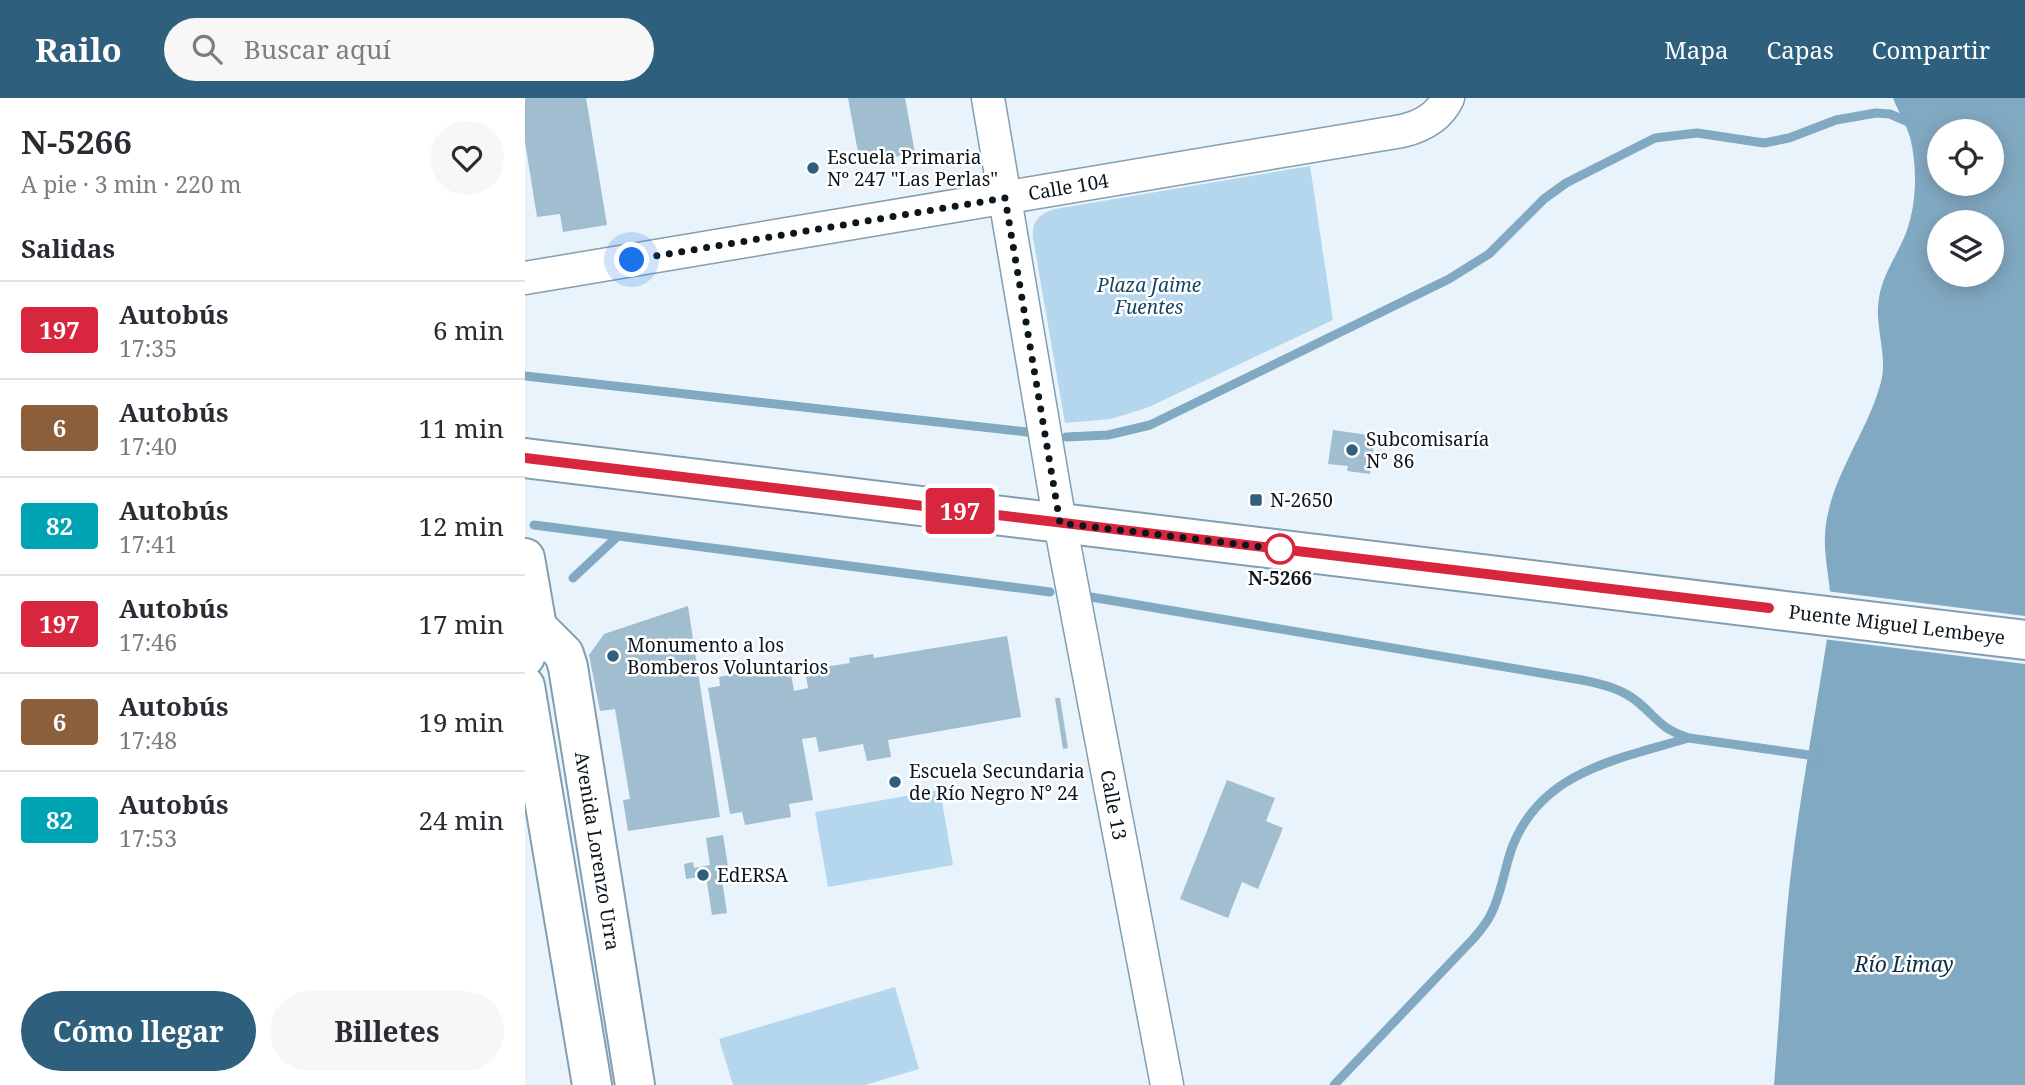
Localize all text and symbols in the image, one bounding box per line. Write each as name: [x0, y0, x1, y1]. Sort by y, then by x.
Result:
search box: [164, 18, 654, 81]
text: Railo: [35, 27, 122, 72]
icon: search: [188, 30, 226, 68]
text: Buscar aquí: [244, 31, 391, 67]
text: Mapa: [1664, 33, 1728, 66]
text: Capas: [1766, 33, 1834, 66]
text: Compartir: [1872, 33, 1990, 66]
text: N-5266: [21, 119, 132, 164]
map controls: [1927, 119, 2004, 287]
button: locate: [1927, 119, 2004, 196]
button: heart: [430, 121, 504, 195]
place label: Escuela Primaria Nº 247 "Las Perlas": [827, 144, 998, 192]
marker: Escuela Primaria Nº 247 "Las Perlas": [805, 160, 821, 176]
street label: Calle 104: [1026, 167, 1111, 206]
text: A pie · 3 min · 220 m: [21, 168, 241, 200]
button: layers: [1927, 210, 2004, 287]
text: Salidas: [21, 230, 115, 266]
your location: [614, 242, 649, 277]
park label: Plaza Jaime Fuentes: [1096, 272, 1201, 320]
text: Autobús: [119, 296, 229, 332]
text: 6 min: [433, 312, 504, 348]
text: 197: [39, 313, 80, 346]
text: 17:35: [119, 332, 177, 364]
text: Autobús: [119, 394, 229, 430]
text: 11 min: [419, 410, 504, 446]
text: 6: [53, 411, 66, 444]
place label: Subcomisaría N° 86: [1366, 426, 1489, 474]
text: 17:40: [119, 430, 177, 462]
marker: Subcomisaría N° 86: [1344, 442, 1360, 458]
place label: N-2650: [1270, 487, 1333, 513]
line badge: 197: [920, 488, 1000, 534]
text: Autobús: [119, 492, 229, 528]
marker: N-2650: [1248, 492, 1264, 508]
text: 197: [940, 494, 980, 527]
text: 12 min: [419, 508, 504, 544]
text: 82: [46, 509, 73, 542]
text: 17:41: [119, 528, 177, 560]
marker: N-5266: [1265, 534, 1295, 564]
place label: N-5266: [1248, 565, 1312, 591]
text: Autobús: [119, 590, 229, 626]
street label: Puente Miguel Lembeye: [1787, 598, 2007, 650]
text: 17 min: [419, 606, 504, 642]
text: 197: [39, 607, 80, 640]
text: 17:46: [119, 626, 177, 658]
place label: Monumento a los Bomberos Voluntarios: [627, 632, 828, 680]
marker: Monumento a los Bomberos Voluntarios: [605, 648, 621, 664]
text: Autobús: [119, 688, 229, 724]
text: 19 min: [419, 704, 504, 740]
text: 6: [53, 705, 66, 738]
text: 17:48: [119, 724, 177, 756]
street label: Avenida Lorenzo Urra: [569, 750, 626, 952]
place label: Escuela Secundaria de Río Negro N° 24: [909, 758, 1085, 806]
street label: Calle 13: [1094, 768, 1133, 842]
marker: Escuela Secundaria de Río Negro N° 24: [887, 774, 903, 790]
text: Autobús: [119, 786, 229, 822]
text: 24 min: [419, 802, 504, 838]
text: 82: [46, 803, 73, 836]
text: 17:53: [119, 822, 177, 854]
place label: EdERSA: [717, 862, 789, 888]
marker: EdERSA: [695, 867, 711, 883]
water label: Río Limay: [1854, 950, 1953, 978]
button: Cómo llegar: [21, 991, 256, 1071]
button: Billetes: [270, 991, 504, 1071]

